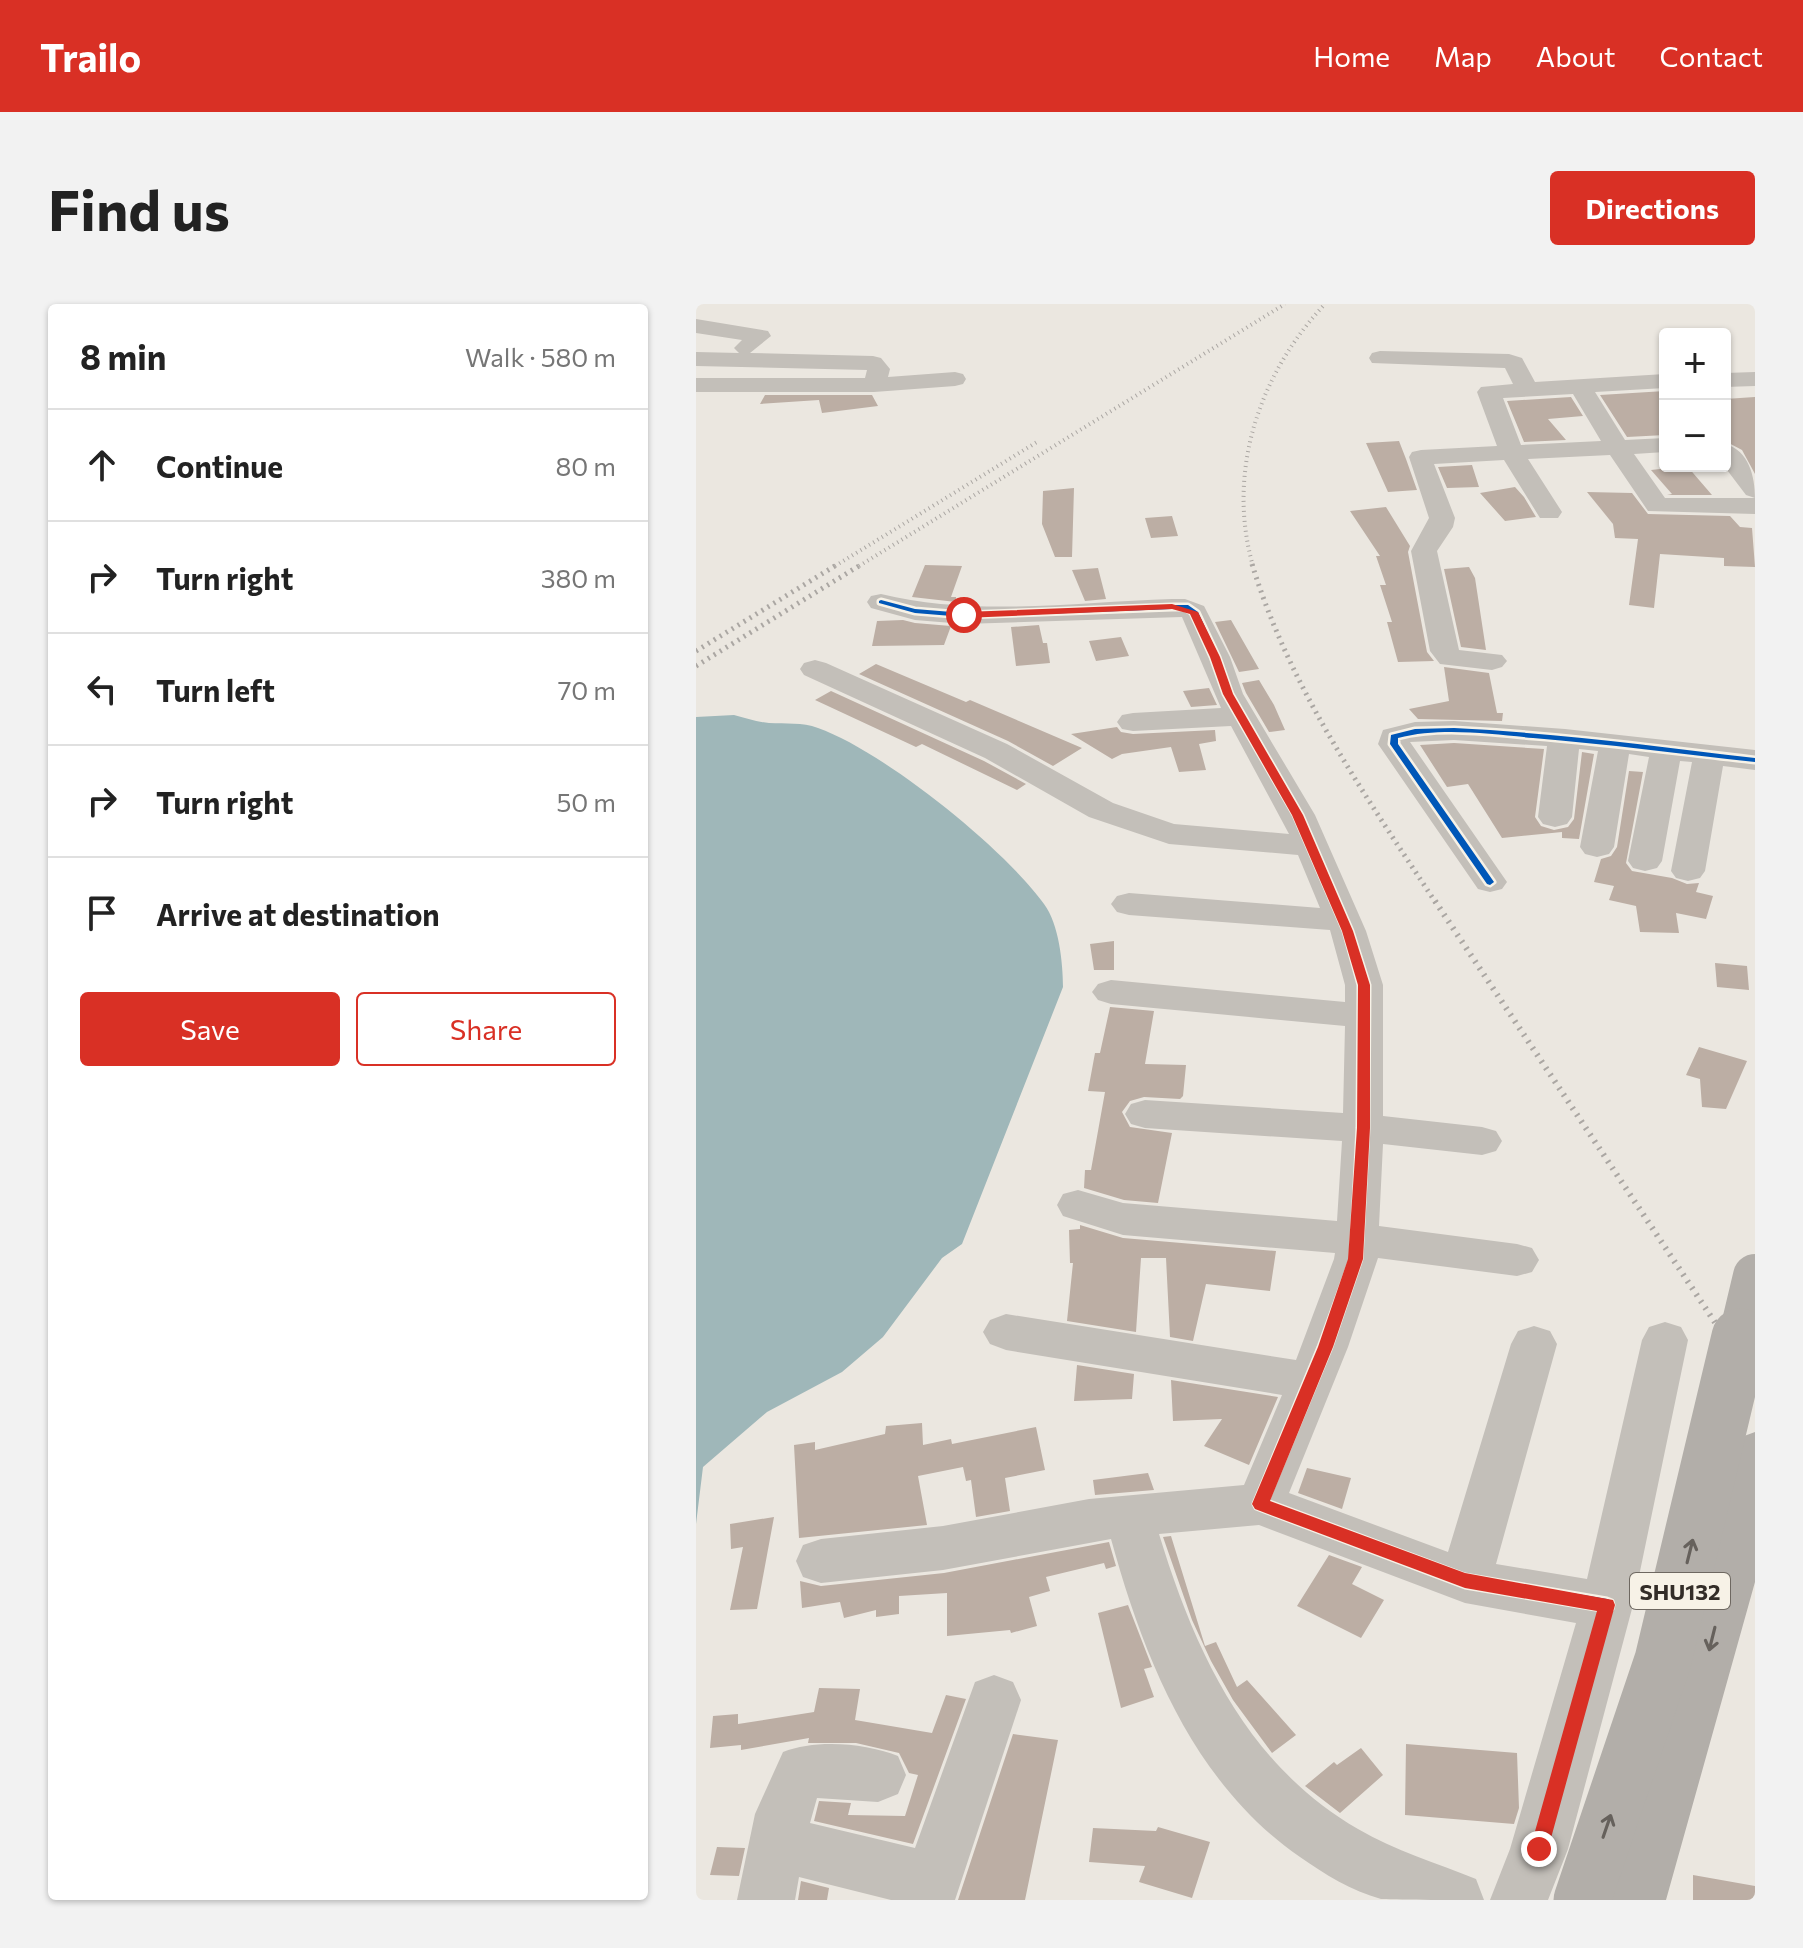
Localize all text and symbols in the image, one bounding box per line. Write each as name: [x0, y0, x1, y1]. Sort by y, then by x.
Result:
text: Trailo: [40, 33, 141, 80]
text: Home: [1313, 39, 1390, 73]
text: Map: [1434, 39, 1492, 73]
text: About: [1536, 39, 1616, 73]
text: Contact: [1660, 39, 1763, 73]
button: Directions: [1550, 171, 1755, 245]
text: Find us: [48, 174, 230, 243]
map controls: [1659, 328, 1731, 472]
button: +: [1659, 328, 1731, 400]
text: 8 min: [80, 335, 166, 377]
text: Walk · 580 m: [465, 341, 616, 372]
button: −: [1659, 400, 1731, 472]
icon: ahead: [80, 443, 124, 487]
text: Continue: [156, 447, 283, 484]
text: 80 m: [556, 450, 616, 481]
icon: right: [80, 555, 124, 599]
text: Turn right: [156, 559, 293, 596]
text: 380 m: [541, 562, 616, 593]
route start: [946, 597, 982, 633]
icon: left: [80, 667, 124, 711]
text: Turn left: [156, 671, 275, 708]
text: 70 m: [558, 674, 616, 705]
icon: right: [80, 779, 124, 823]
text: Turn right: [156, 783, 293, 820]
text: 50 m: [556, 786, 616, 817]
icon: arrive: [80, 891, 124, 935]
text: Arrive at destination: [156, 895, 440, 932]
button: Save: [80, 992, 340, 1066]
button: Share: [356, 992, 616, 1066]
one-way arrow: [1683, 1538, 1698, 1564]
road number: SHU132: [1630, 1573, 1730, 1609]
one-way arrow: [1703, 1626, 1718, 1652]
one-way arrow: [1600, 1814, 1615, 1839]
route end: [1521, 1831, 1557, 1867]

